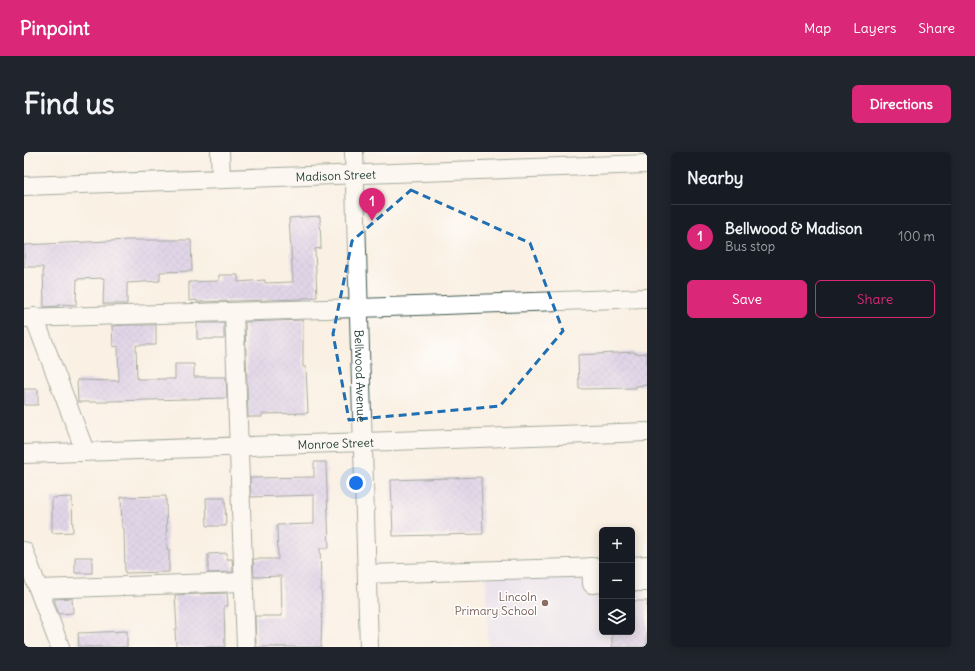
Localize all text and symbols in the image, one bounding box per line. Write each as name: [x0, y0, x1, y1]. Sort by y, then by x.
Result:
text: Pinpoint: [20, 16, 90, 40]
text: Map: [804, 19, 831, 37]
text: Layers: [853, 19, 896, 37]
text: Share: [918, 19, 955, 37]
button: Directions: [852, 85, 951, 123]
text: Find us: [24, 86, 115, 122]
street label: Madison Street: [295, 166, 376, 184]
text: Nearby: [687, 167, 743, 189]
pin: 1: [359, 188, 385, 221]
text: Bellwood & Madison: [725, 219, 862, 238]
text: 1: [697, 228, 703, 245]
text: 100 m: [898, 228, 935, 245]
text: Bus stop: [725, 238, 775, 255]
button: Save: [687, 280, 807, 318]
button: Share: [815, 280, 935, 318]
street label: Bellwood Avenue: [352, 329, 370, 423]
street label: Monroe Street: [297, 434, 374, 452]
your location: [346, 473, 366, 493]
map controls: [599, 527, 635, 635]
button: +: [599, 527, 635, 563]
button: −: [599, 563, 635, 599]
place label: Lincoln Primary School: [454, 589, 537, 618]
marker: Lincoln Primary School: [540, 598, 550, 608]
button: layers: [599, 599, 635, 635]

